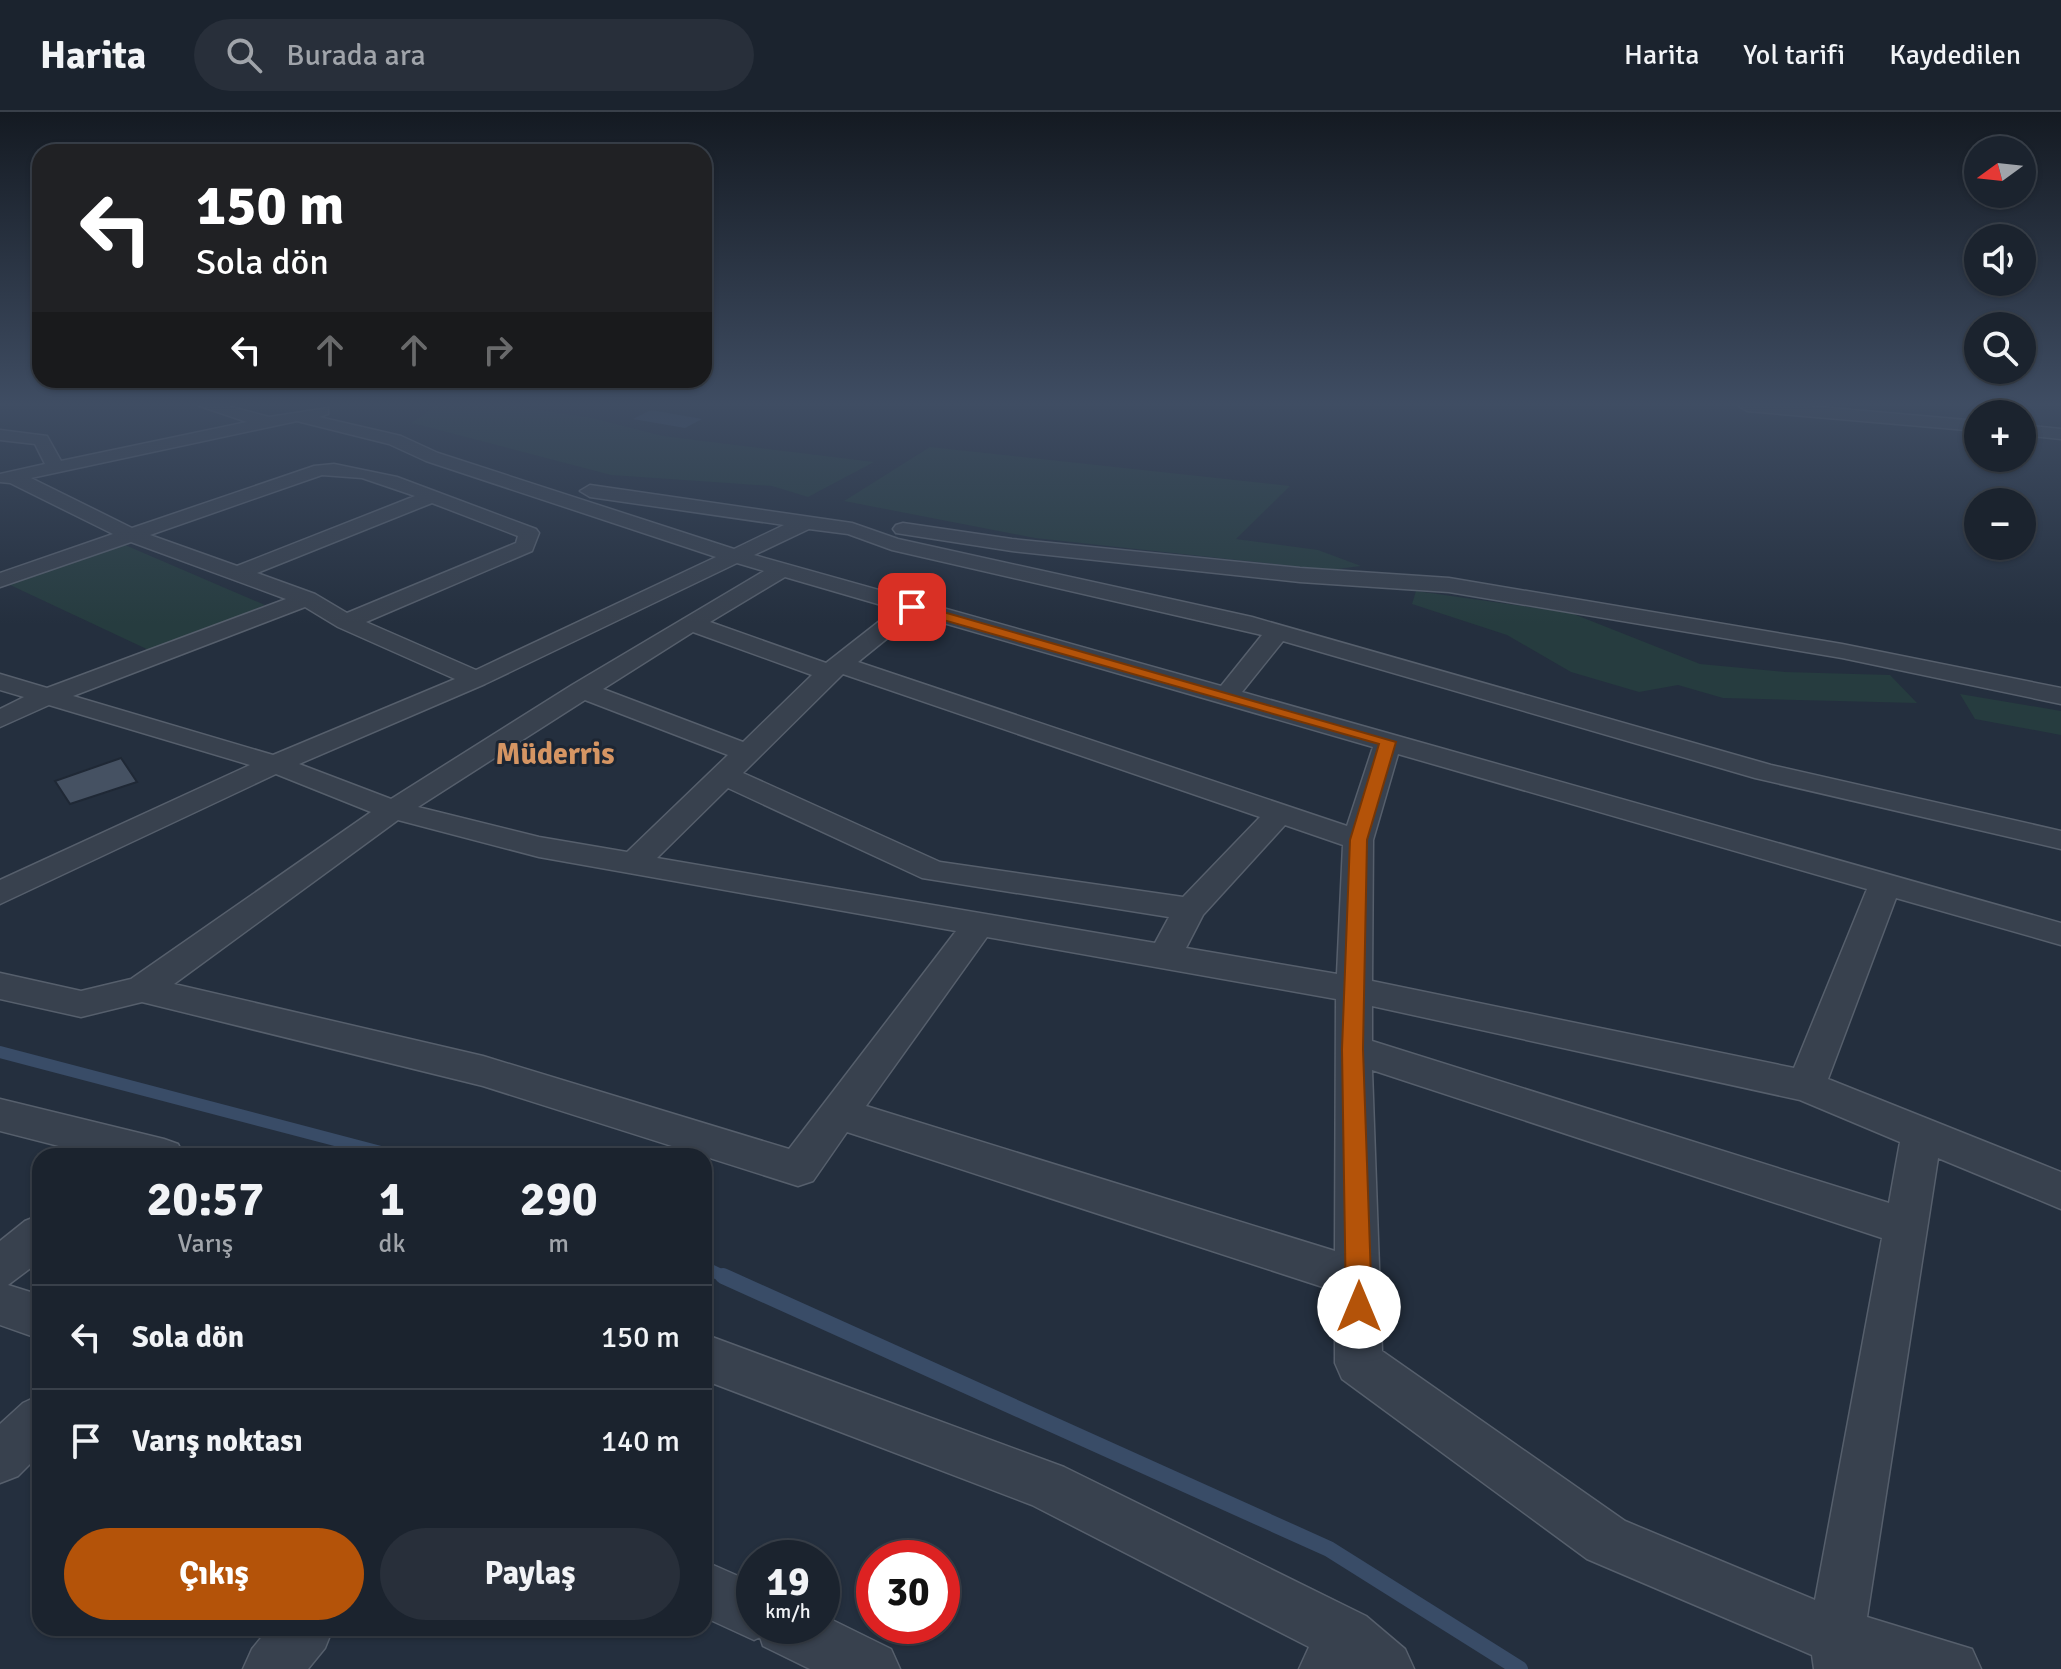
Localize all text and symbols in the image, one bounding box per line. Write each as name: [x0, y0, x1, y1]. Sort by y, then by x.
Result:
search box: [194, 19, 754, 91]
text: Harita: [40, 32, 146, 79]
icon: search: [222, 33, 266, 77]
text: Burada ara: [286, 37, 426, 74]
text: Harita: [1624, 38, 1699, 72]
text: Yol tarifi: [1743, 38, 1845, 72]
text: Kaydedilen: [1889, 38, 2021, 72]
north arrow: [1964, 136, 2036, 208]
map controls: [1964, 136, 2036, 560]
text: 150 m: [196, 171, 344, 240]
icon: left: [64, 176, 168, 280]
button: sound: [1964, 224, 2036, 296]
text: Sola dön: [196, 240, 329, 285]
button: search: [1964, 312, 2036, 384]
icon: left: [224, 328, 268, 372]
icon: ahead: [308, 328, 352, 372]
icon: ahead: [392, 328, 436, 372]
icon: right: [476, 328, 520, 372]
button: +: [1964, 400, 2036, 472]
button: −: [1964, 488, 2036, 560]
pin: [878, 573, 946, 641]
icon: arrive: [890, 585, 934, 629]
district label: Müderris: [495, 736, 615, 773]
text: 20:57: [146, 1170, 264, 1229]
text: 1: [379, 1170, 405, 1229]
text: 290: [520, 1170, 598, 1229]
text: Varış: [178, 1228, 233, 1260]
text: dk: [379, 1228, 405, 1260]
text: m: [548, 1228, 569, 1260]
position arrow: [1317, 1265, 1401, 1349]
icon: left: [64, 1315, 108, 1359]
text: Sola dön: [132, 1319, 244, 1356]
text: 150 m: [601, 1319, 680, 1356]
icon: arrive: [64, 1419, 108, 1463]
text: Varış noktası: [132, 1423, 303, 1460]
text: 140 m: [601, 1423, 680, 1460]
button: Çıkış: [64, 1528, 364, 1620]
button: Paylaş: [380, 1528, 680, 1620]
speed limit sign: 30: [856, 1540, 960, 1644]
text: 19: [766, 1557, 810, 1607]
text: km/h: [765, 1599, 811, 1624]

